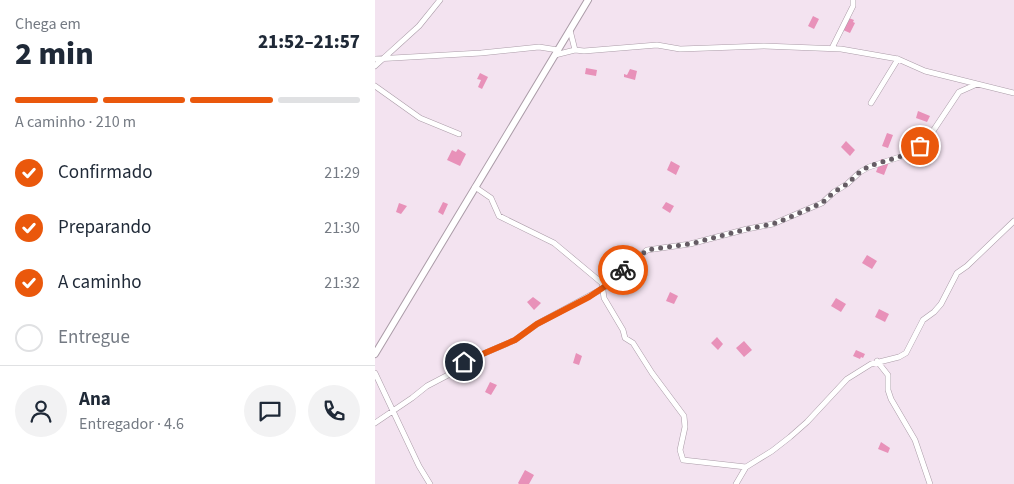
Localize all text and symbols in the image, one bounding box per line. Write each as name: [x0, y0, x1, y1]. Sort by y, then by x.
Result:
text: Chega em: [15, 13, 81, 35]
text: 21:52–21:57: [258, 29, 360, 56]
text: 2 min: [15, 31, 94, 77]
text: A caminho · 210 m: [15, 111, 136, 133]
pin: [899, 125, 941, 167]
icon: bag: [906, 132, 934, 160]
icon: check: [15, 159, 43, 187]
text: Confirmado: [58, 159, 153, 186]
text: 21:29: [324, 162, 360, 184]
icon: check: [15, 214, 43, 242]
text: Preparando: [58, 214, 151, 241]
text: 21:30: [324, 217, 360, 239]
courier: [598, 245, 648, 295]
icon: bike: [609, 256, 637, 284]
icon: check: [15, 269, 43, 297]
text: A caminho: [58, 269, 142, 296]
text: 21:32: [324, 272, 360, 294]
text: Entregue: [58, 324, 130, 351]
pin: [443, 341, 485, 383]
icon: home: [450, 348, 478, 376]
button: person: [15, 385, 67, 437]
button: chat: [244, 385, 296, 437]
button: phone: [308, 385, 360, 437]
text: Ana: [79, 386, 111, 413]
text: Entregador · 4.6: [79, 413, 184, 435]

